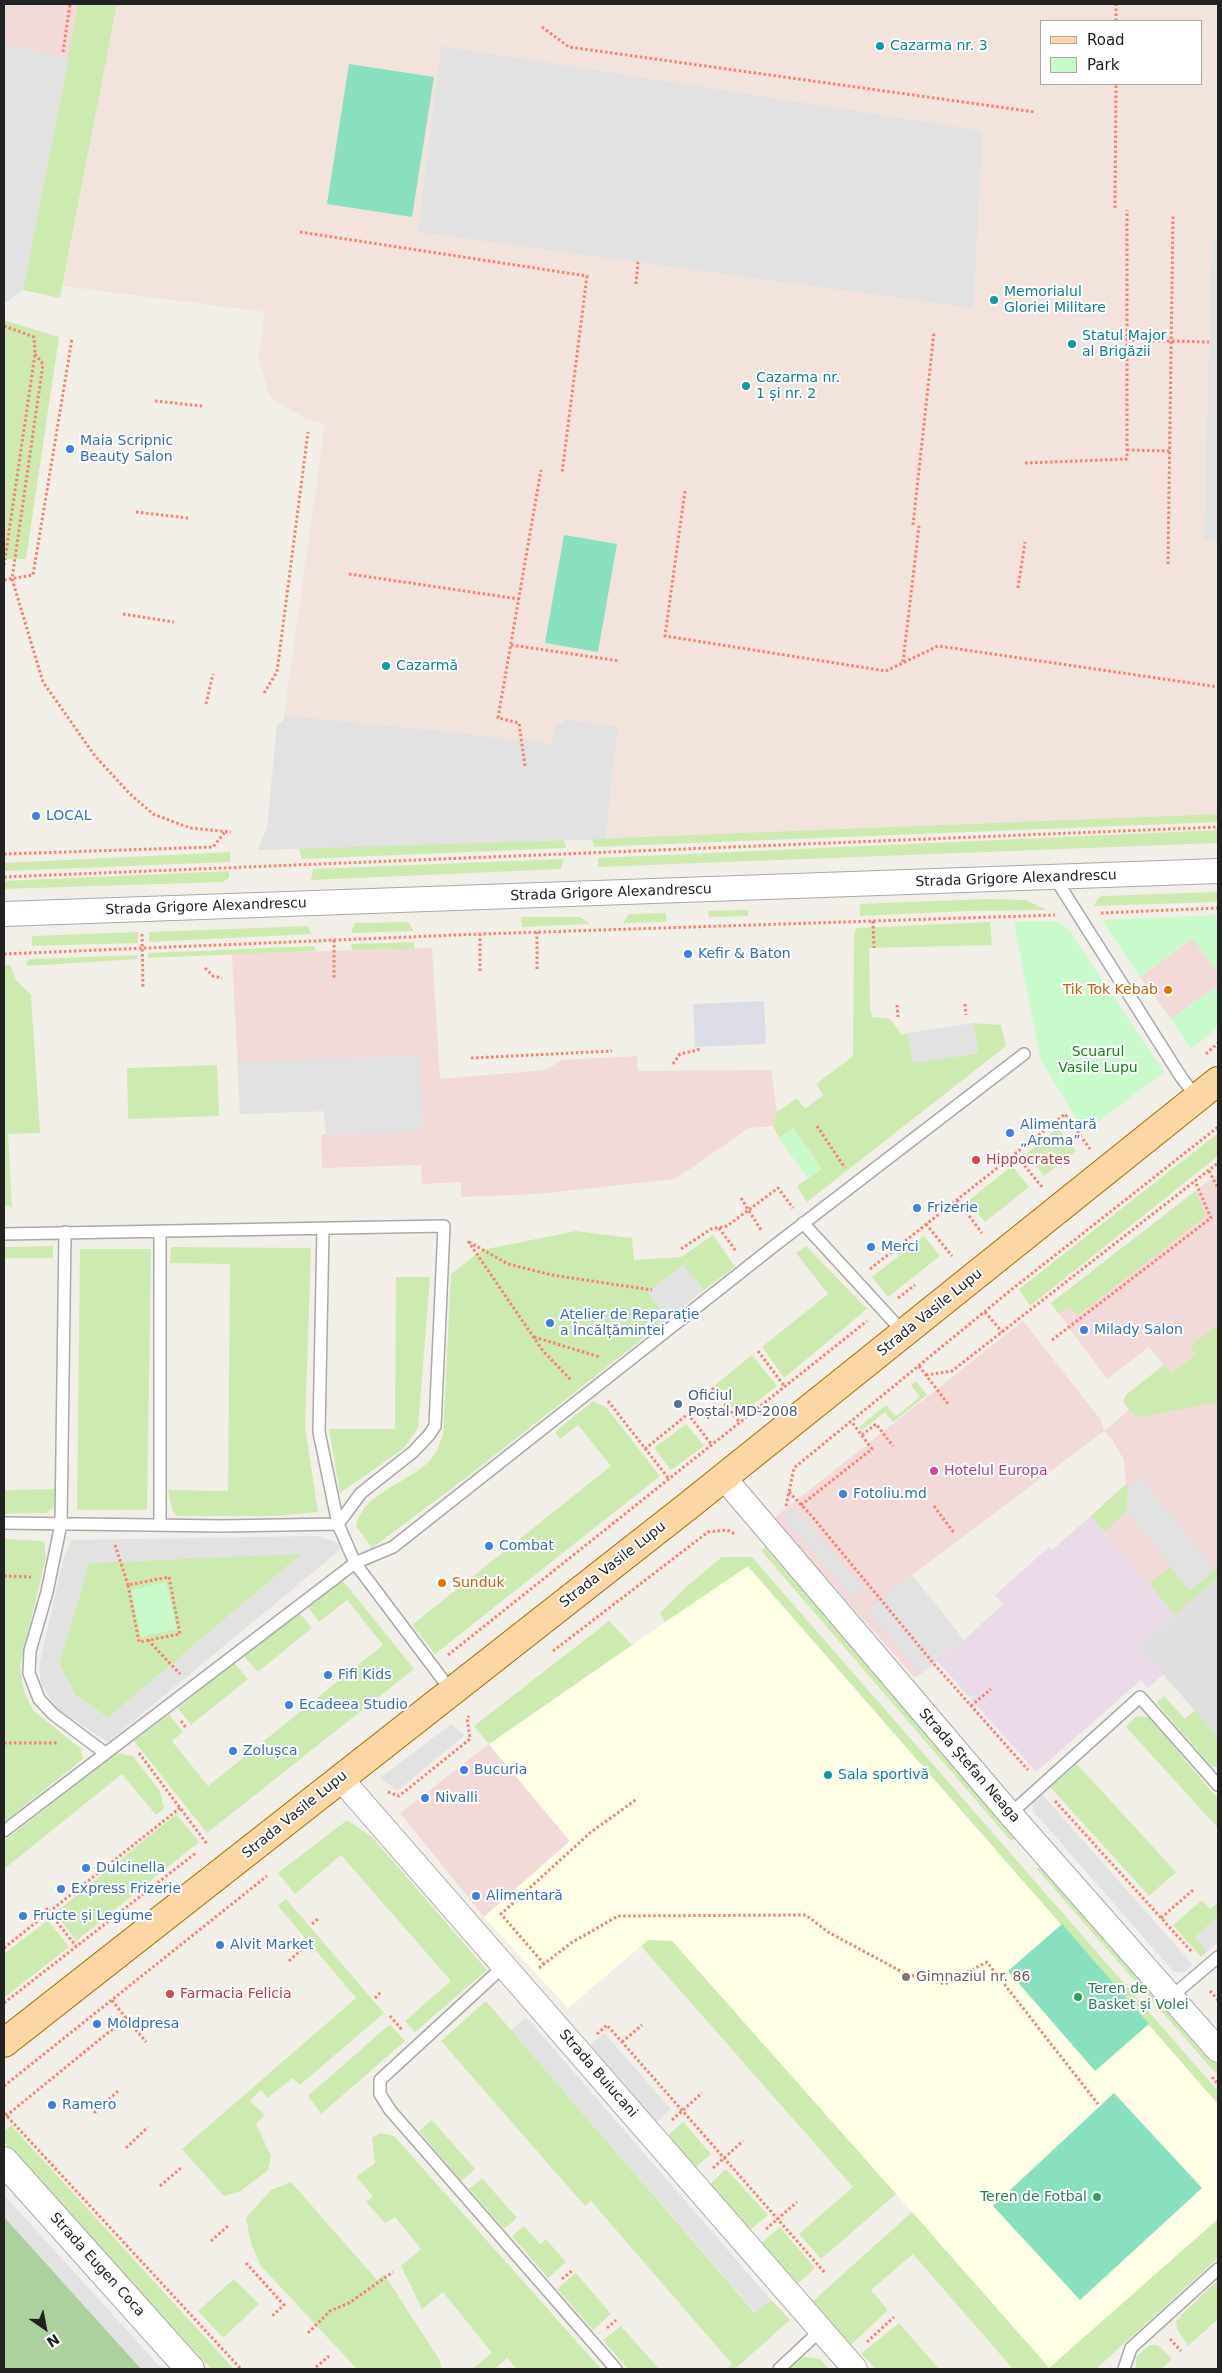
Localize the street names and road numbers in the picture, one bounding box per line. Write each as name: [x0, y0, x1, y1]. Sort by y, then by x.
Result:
street label: Strada Grigore Alexandrescu: [915, 867, 1117, 891]
street label: Strada Grigore Alexandrescu: [510, 881, 712, 905]
street label: Strada Grigore Alexandrescu: [105, 895, 307, 919]
street label: Strada Vasile Lupu: [874, 1266, 986, 1360]
street label: Strada Vasile Lupu: [557, 1518, 669, 1612]
street label: Strada Ștefan Neaga: [915, 1706, 1023, 1826]
street label: Strada Vasile Lupu: [239, 1768, 351, 1862]
street label: Strada Buiucani: [555, 2027, 641, 2121]
street label: Strada Eugen Coca: [46, 2210, 148, 2320]

